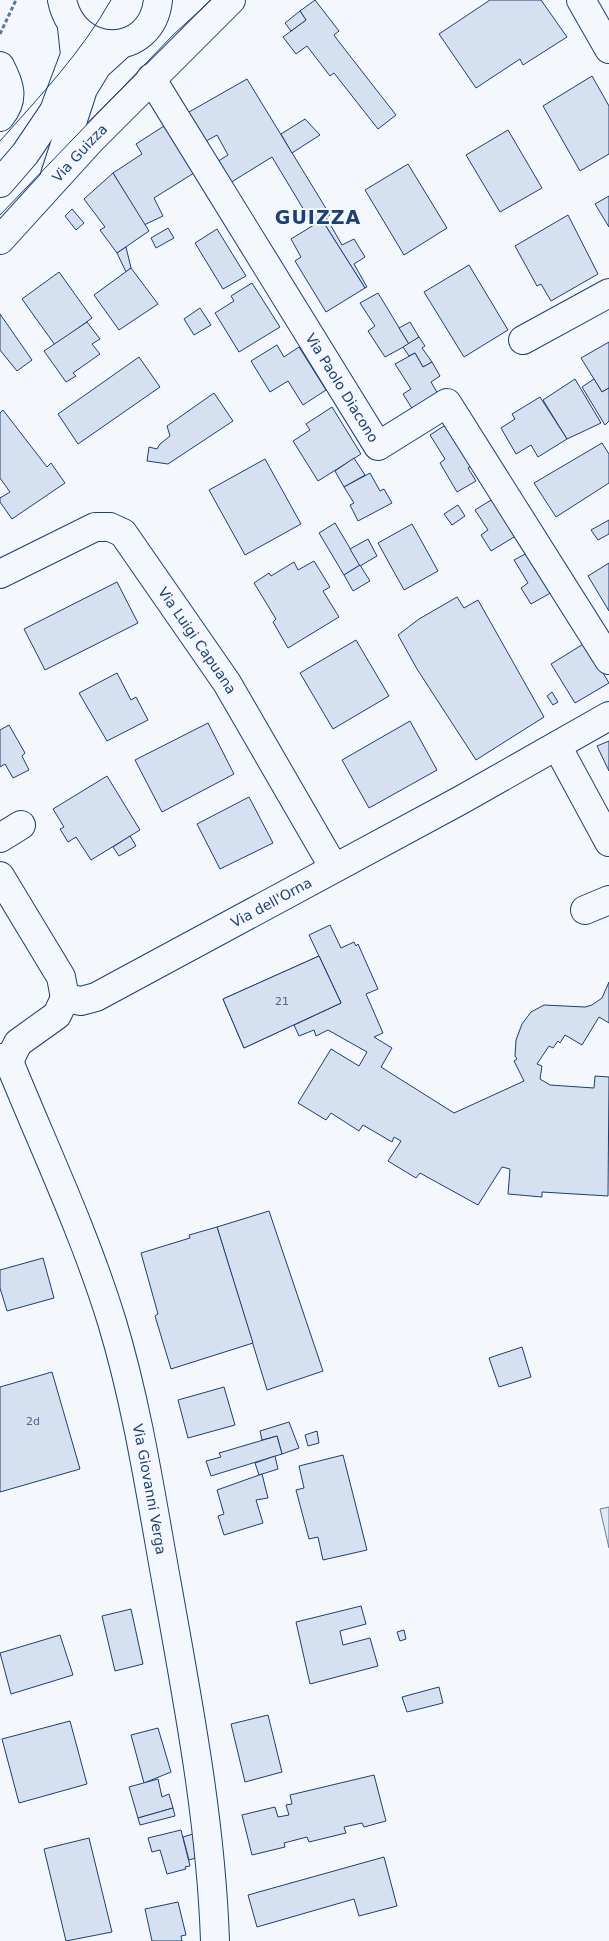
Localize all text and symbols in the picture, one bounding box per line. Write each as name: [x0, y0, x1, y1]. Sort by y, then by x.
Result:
street label: Via Guizza: [49, 121, 110, 185]
district label: GUIZZA: [275, 206, 361, 228]
street label: Via Paolo Diacono: [302, 330, 382, 445]
street label: Via Luigi Capuana: [155, 584, 240, 697]
street label: Via dell'Orna: [228, 874, 314, 931]
house number: 21: [275, 995, 289, 1008]
house number: 2d: [26, 1415, 40, 1428]
street label: Via Giovanni Verga: [130, 1422, 169, 1556]

